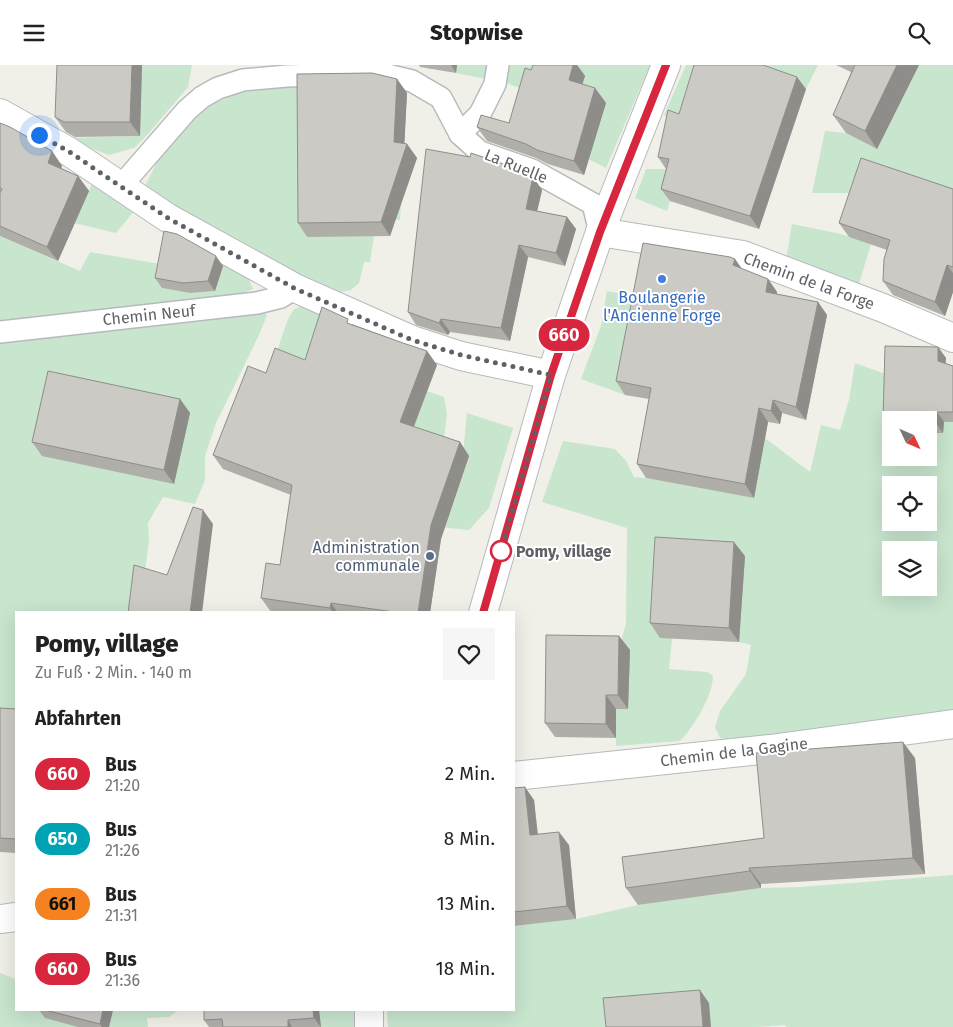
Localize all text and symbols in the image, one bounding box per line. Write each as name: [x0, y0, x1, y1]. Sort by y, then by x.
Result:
icon: menu: [20, 19, 48, 47]
text: Stopwise: [430, 19, 523, 46]
icon: search: [905, 19, 933, 47]
your location: [27, 123, 52, 148]
street label: La Ruelle: [482, 145, 550, 187]
street label: Chemin de la Forge: [741, 248, 877, 314]
marker: Boulangerie l'Ancienne Forge: [656, 273, 668, 285]
place label: Boulangerie l'Ancienne Forge: [603, 288, 721, 325]
street label: Chemin Neuf: [102, 301, 198, 329]
line badge: 660: [535, 319, 593, 351]
text: 660: [549, 324, 579, 346]
north arrow: [882, 411, 938, 466]
map controls: [882, 411, 937, 596]
button: locate: [882, 476, 937, 531]
place label: Administration communale: [313, 538, 420, 575]
marker: Pomy, village: [490, 540, 512, 562]
button: layers: [882, 541, 937, 596]
place label: Pomy, village: [516, 542, 611, 561]
marker: Administration communale: [424, 550, 436, 562]
button: heart: [443, 628, 495, 680]
text: Pomy, village: [35, 630, 178, 658]
text: Zu Fuß · 2 Min. · 140 m: [35, 663, 192, 682]
text: Abfahrten: [35, 707, 121, 730]
street label: Chemin de la Gagine: [659, 734, 809, 770]
text: Bus: [105, 753, 137, 776]
text: 2 Min.: [445, 762, 495, 785]
text: 660: [47, 763, 78, 785]
text: 21:20: [105, 776, 140, 795]
text: Bus: [105, 818, 137, 841]
text: 8 Min.: [444, 827, 495, 850]
text: 650: [47, 828, 78, 850]
text: 21:26: [105, 841, 140, 860]
text: Bus: [105, 883, 137, 906]
text: 13 Min.: [436, 892, 495, 915]
text: 661: [49, 893, 76, 915]
text: 21:31: [105, 906, 138, 925]
text: Bus: [105, 948, 137, 971]
text: 18 Min.: [435, 957, 495, 980]
text: 660: [47, 958, 78, 980]
text: 21:36: [105, 971, 140, 990]

